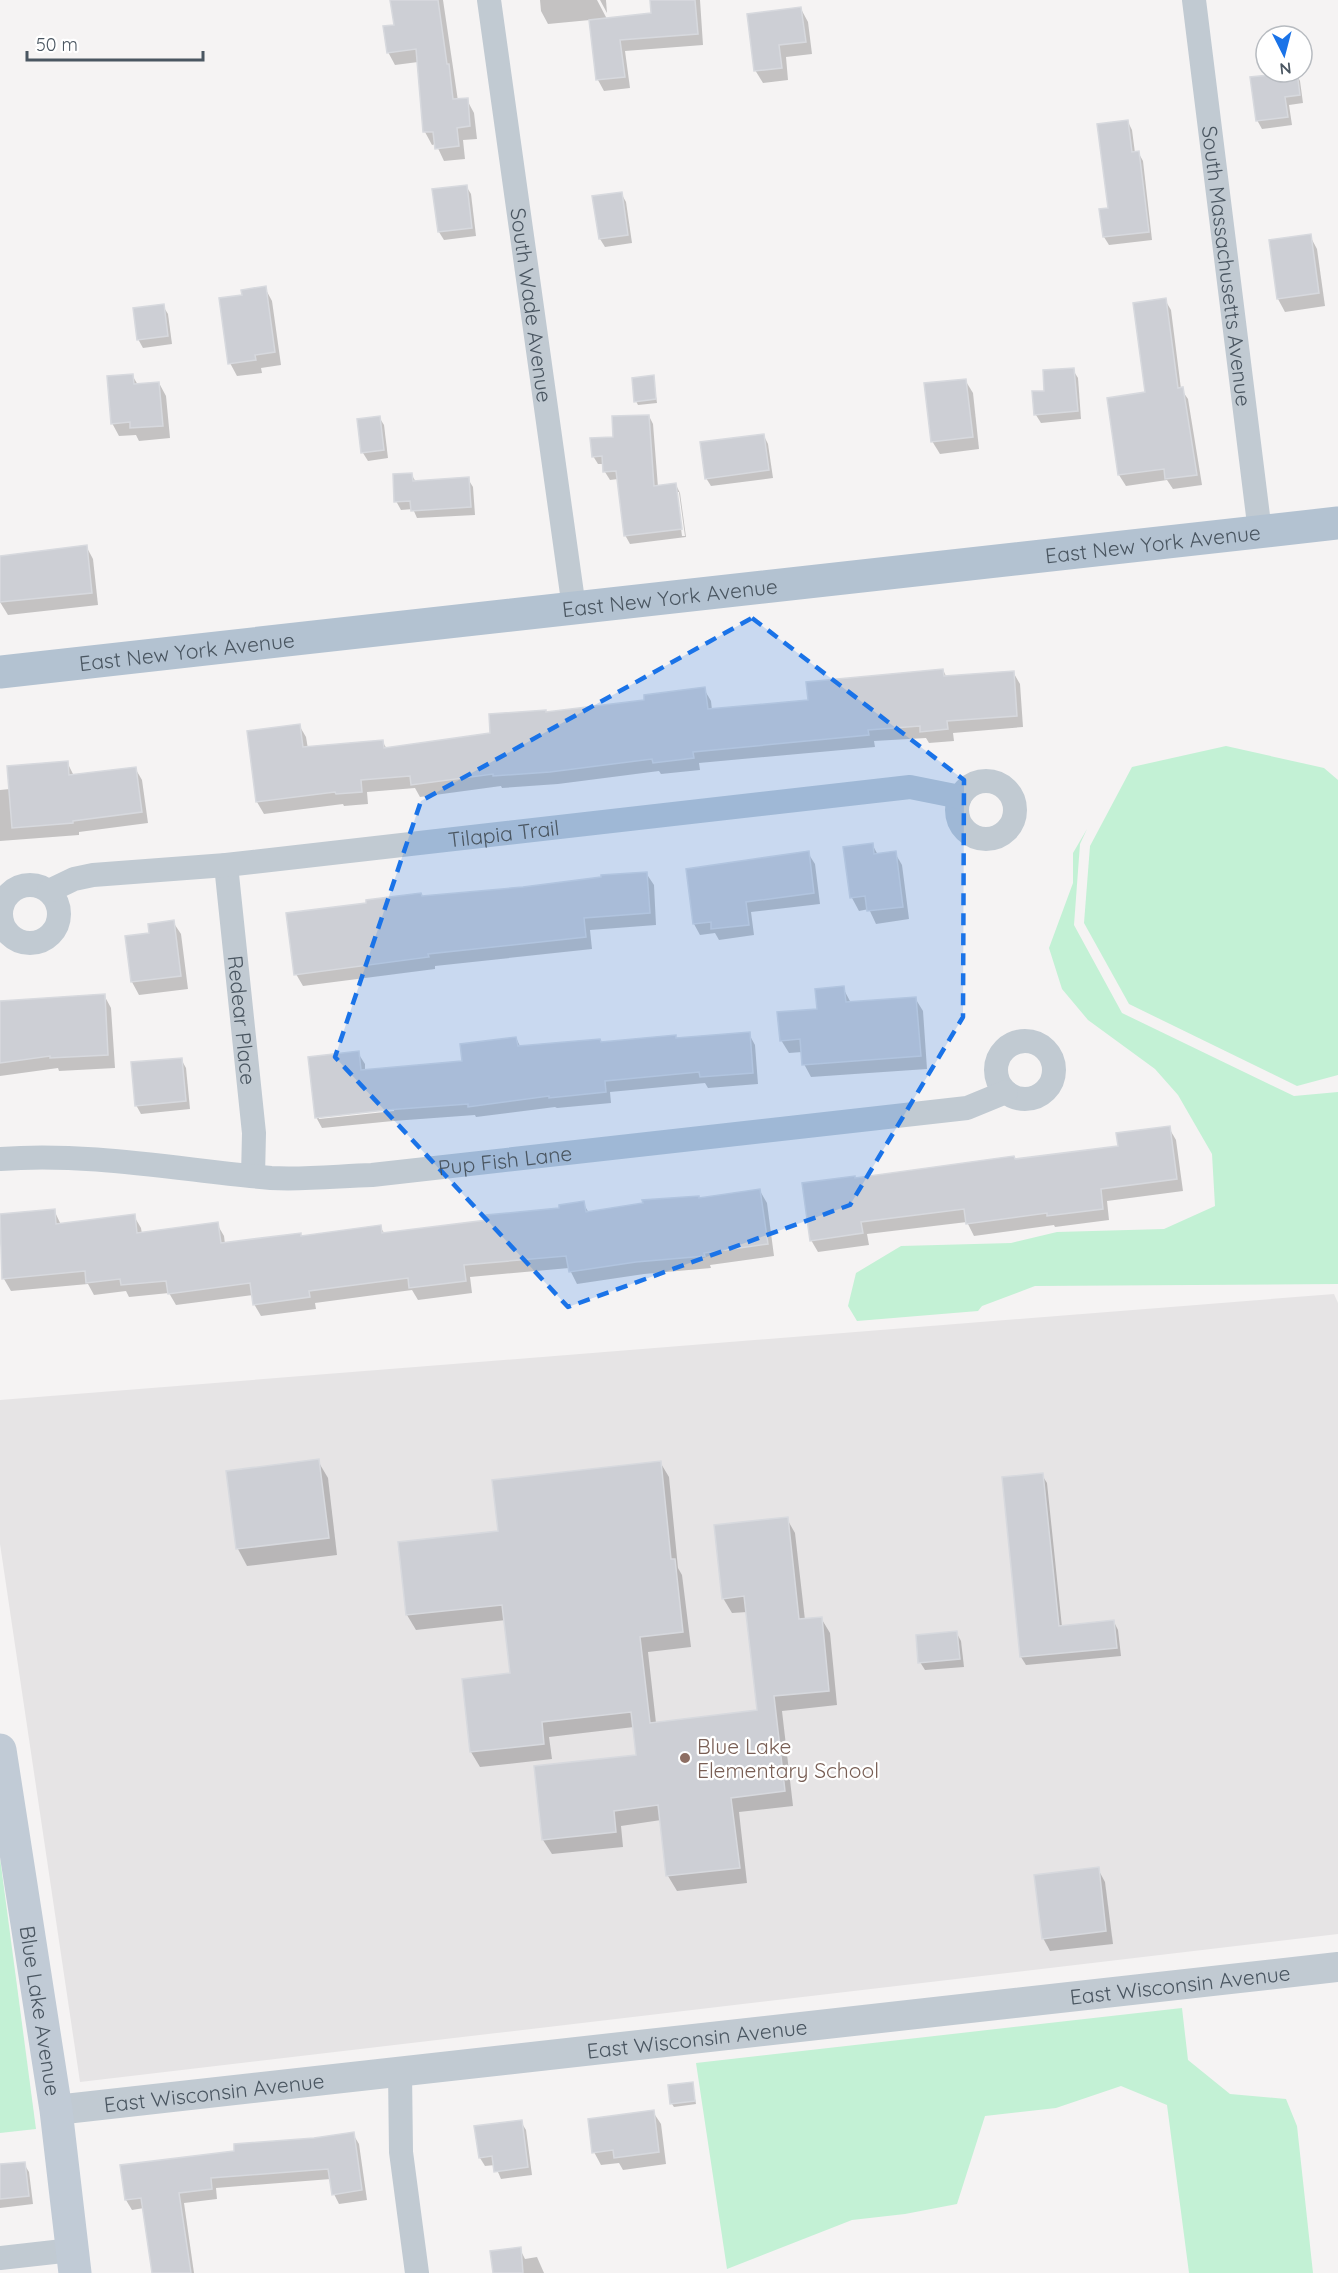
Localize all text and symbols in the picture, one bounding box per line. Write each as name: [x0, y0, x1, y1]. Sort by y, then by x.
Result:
scale bar: [27, 24, 202, 62]
north arrow: [1254, 24, 1314, 84]
text: 50 m: [36, 33, 78, 56]
text: N: [1279, 58, 1292, 79]
street label: South Massachusetts Avenue: [1197, 124, 1257, 408]
street label: South Wade Avenue: [505, 206, 558, 404]
street label: East New York Avenue: [1044, 519, 1262, 569]
street label: East New York Avenue: [561, 572, 779, 622]
street label: East New York Avenue: [78, 626, 296, 676]
street label: Tilapia Trail: [447, 814, 561, 853]
street label: Redear Place: [223, 954, 262, 1086]
street label: Pup Fish Lane: [437, 1140, 573, 1180]
place label: Blue Lake Elementary School: [697, 1733, 879, 1783]
marker: Blue Lake Elementary School: [678, 1751, 692, 1765]
street label: Blue Lake Avenue: [15, 1924, 67, 2098]
street label: East Wisconsin Avenue: [1068, 1959, 1292, 2010]
street label: East Wisconsin Avenue: [585, 2013, 809, 2064]
street label: East Wisconsin Avenue: [102, 2067, 326, 2118]

